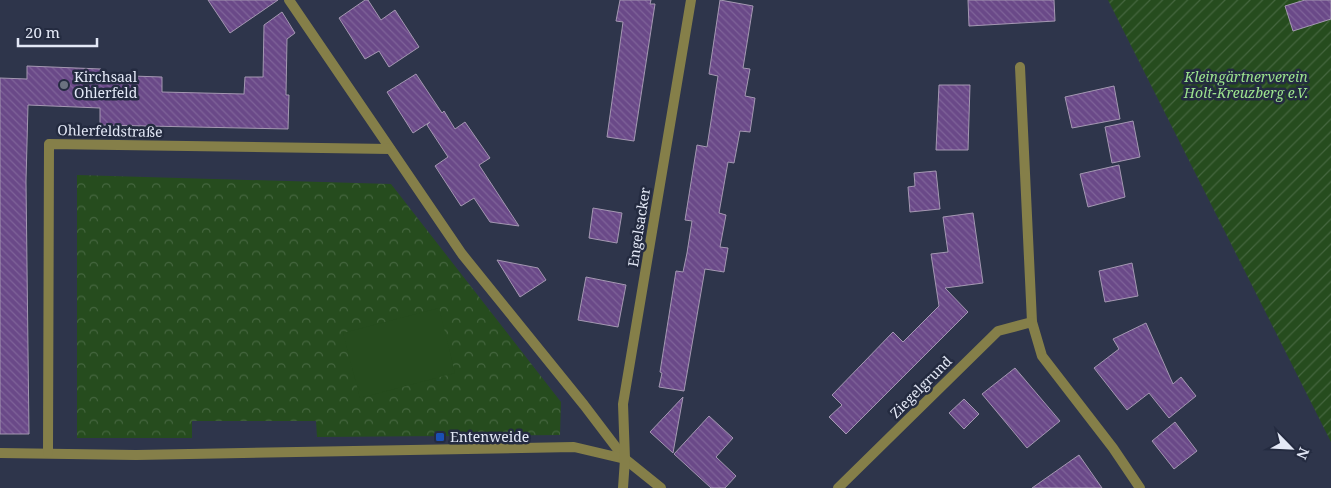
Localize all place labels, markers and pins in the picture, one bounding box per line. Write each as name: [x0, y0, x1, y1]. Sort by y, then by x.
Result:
place label: Kirchsaal Ohlerfeld: [74, 67, 138, 102]
marker: Kirchsaal Ohlerfeld: [58, 79, 70, 91]
place label: Entenweide: [450, 427, 529, 446]
marker: Entenweide: [434, 431, 446, 443]

